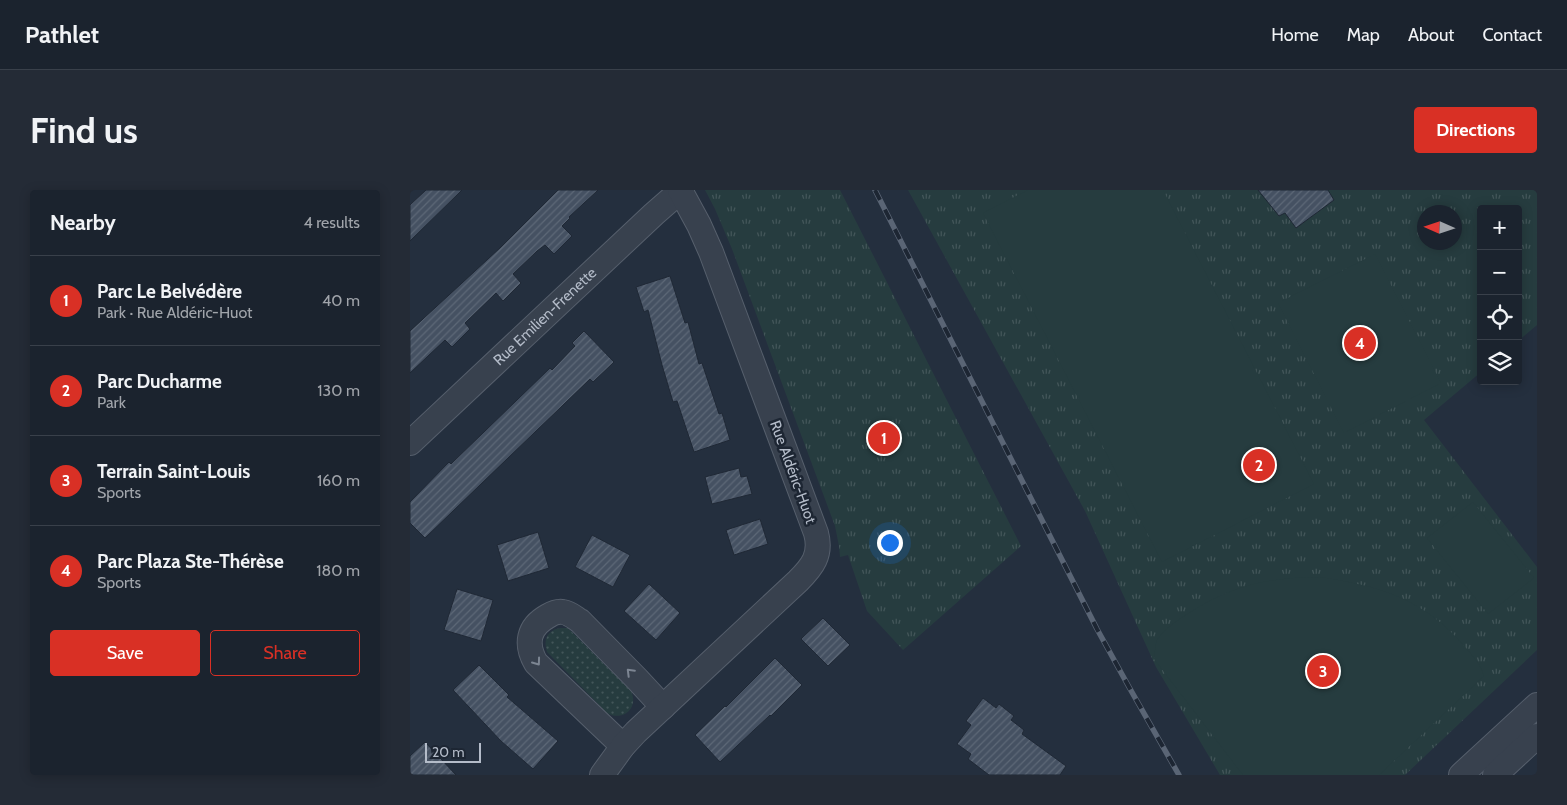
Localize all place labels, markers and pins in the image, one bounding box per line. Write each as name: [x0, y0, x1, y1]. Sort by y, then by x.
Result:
pin: 4: [1344, 324, 1376, 362]
pin: 1: [868, 419, 900, 457]
pin: 2: [1243, 446, 1275, 484]
pin: 3: [1307, 652, 1339, 690]

